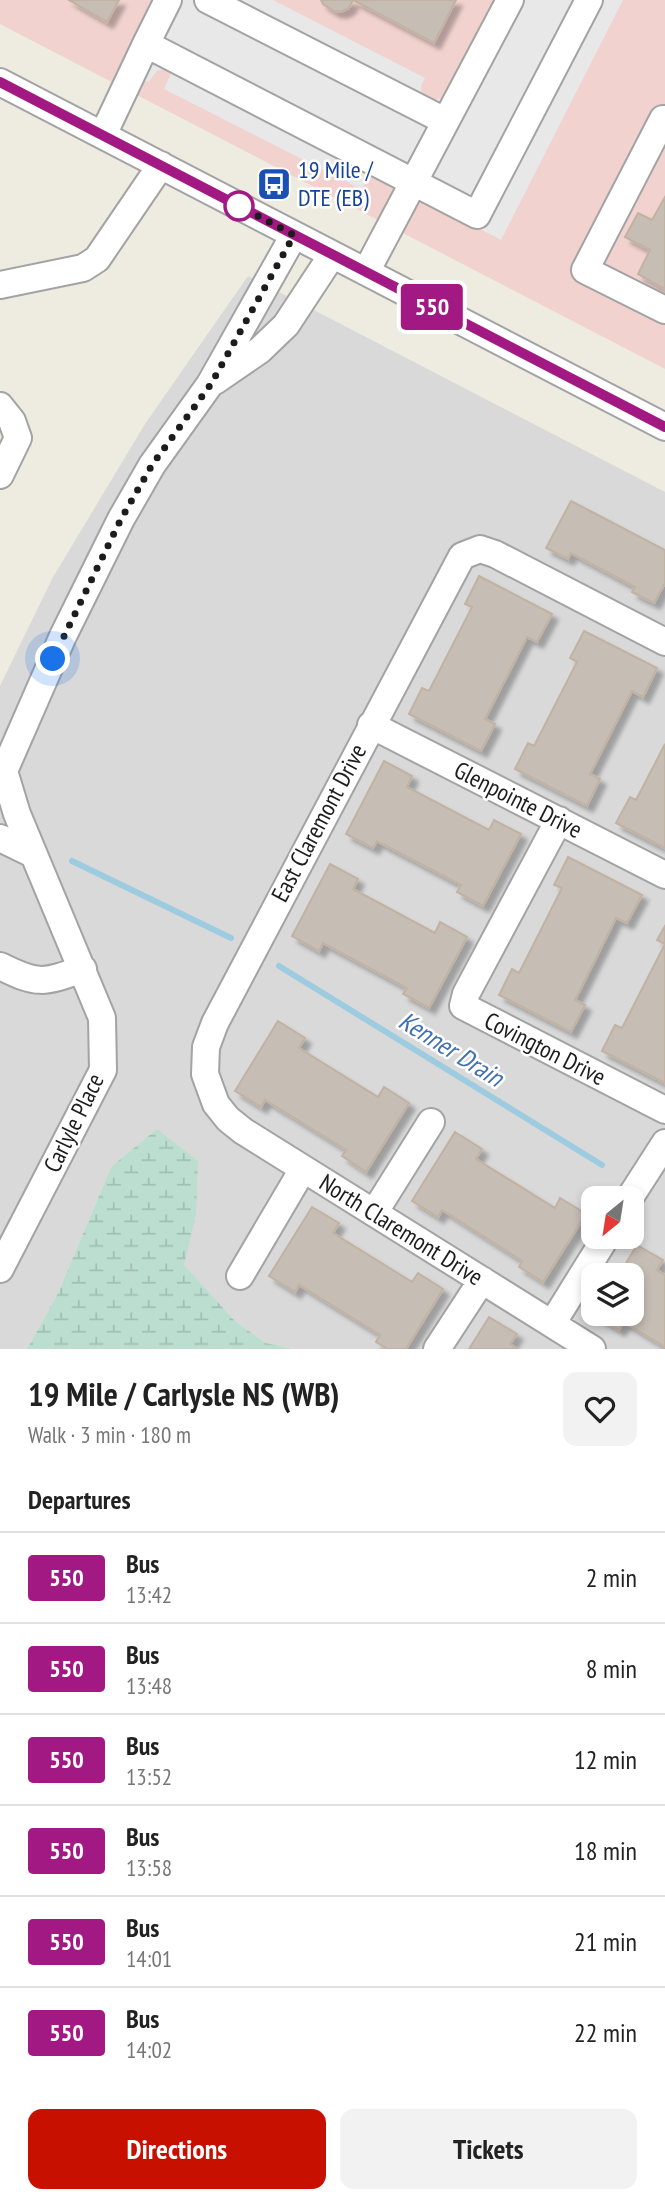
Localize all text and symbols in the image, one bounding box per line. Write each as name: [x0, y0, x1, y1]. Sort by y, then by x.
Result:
place label: 19 Mile / DTE (EB): [298, 154, 374, 213]
bus stop icon: 19 Mile / DTE (EB): [255, 165, 293, 203]
unlabelled marker: [224, 191, 254, 221]
line badge: 550: [392, 284, 472, 330]
text: 550: [415, 291, 449, 322]
your location: [35, 641, 70, 676]
street label: East Claremont Drive: [264, 739, 373, 907]
street label: Glenpointe Drive: [449, 754, 587, 845]
water label: Kenner Drain: [393, 1004, 511, 1094]
street label: Covington Drive: [479, 1005, 611, 1092]
street label: Carlyle Place: [36, 1068, 111, 1177]
street label: North Claremont Drive: [314, 1167, 489, 1292]
north arrow: [581, 1186, 644, 1250]
map controls: [581, 1186, 644, 1326]
button: layers: [581, 1263, 644, 1326]
text: 19 Mile / Carlysle NS (WB): [28, 1372, 340, 1415]
button: heart: [563, 1372, 637, 1446]
text: Walk · 3 min · 180 m: [28, 1420, 191, 1449]
text: Departures: [28, 1483, 131, 1516]
text: Bus: [126, 1547, 159, 1580]
text: 2 min: [586, 1561, 637, 1594]
text: 550: [49, 1562, 84, 1593]
text: 13:42: [126, 1580, 172, 1609]
text: Bus: [126, 1638, 159, 1671]
text: 8 min: [586, 1652, 637, 1685]
text: 550: [49, 1653, 84, 1684]
text: 13:48: [126, 1671, 172, 1700]
text: Bus: [126, 1729, 159, 1762]
text: 12 min: [574, 1743, 637, 1776]
text: 550: [49, 1744, 84, 1775]
text: 13:52: [126, 1762, 172, 1791]
text: Bus: [126, 1820, 159, 1853]
text: 18 min: [574, 1834, 637, 1867]
text: 550: [49, 1835, 84, 1866]
text: 13:58: [126, 1853, 172, 1882]
text: Bus: [126, 1911, 159, 1944]
text: 21 min: [574, 1925, 637, 1958]
text: 550: [49, 1926, 84, 1957]
text: 14:01: [126, 1944, 172, 1973]
text: Bus: [126, 2002, 159, 2035]
text: 22 min: [574, 2016, 637, 2049]
text: 550: [49, 2017, 84, 2048]
text: 14:02: [126, 2035, 172, 2064]
button: Directions: [28, 2109, 326, 2189]
button: Tickets: [340, 2109, 637, 2189]

